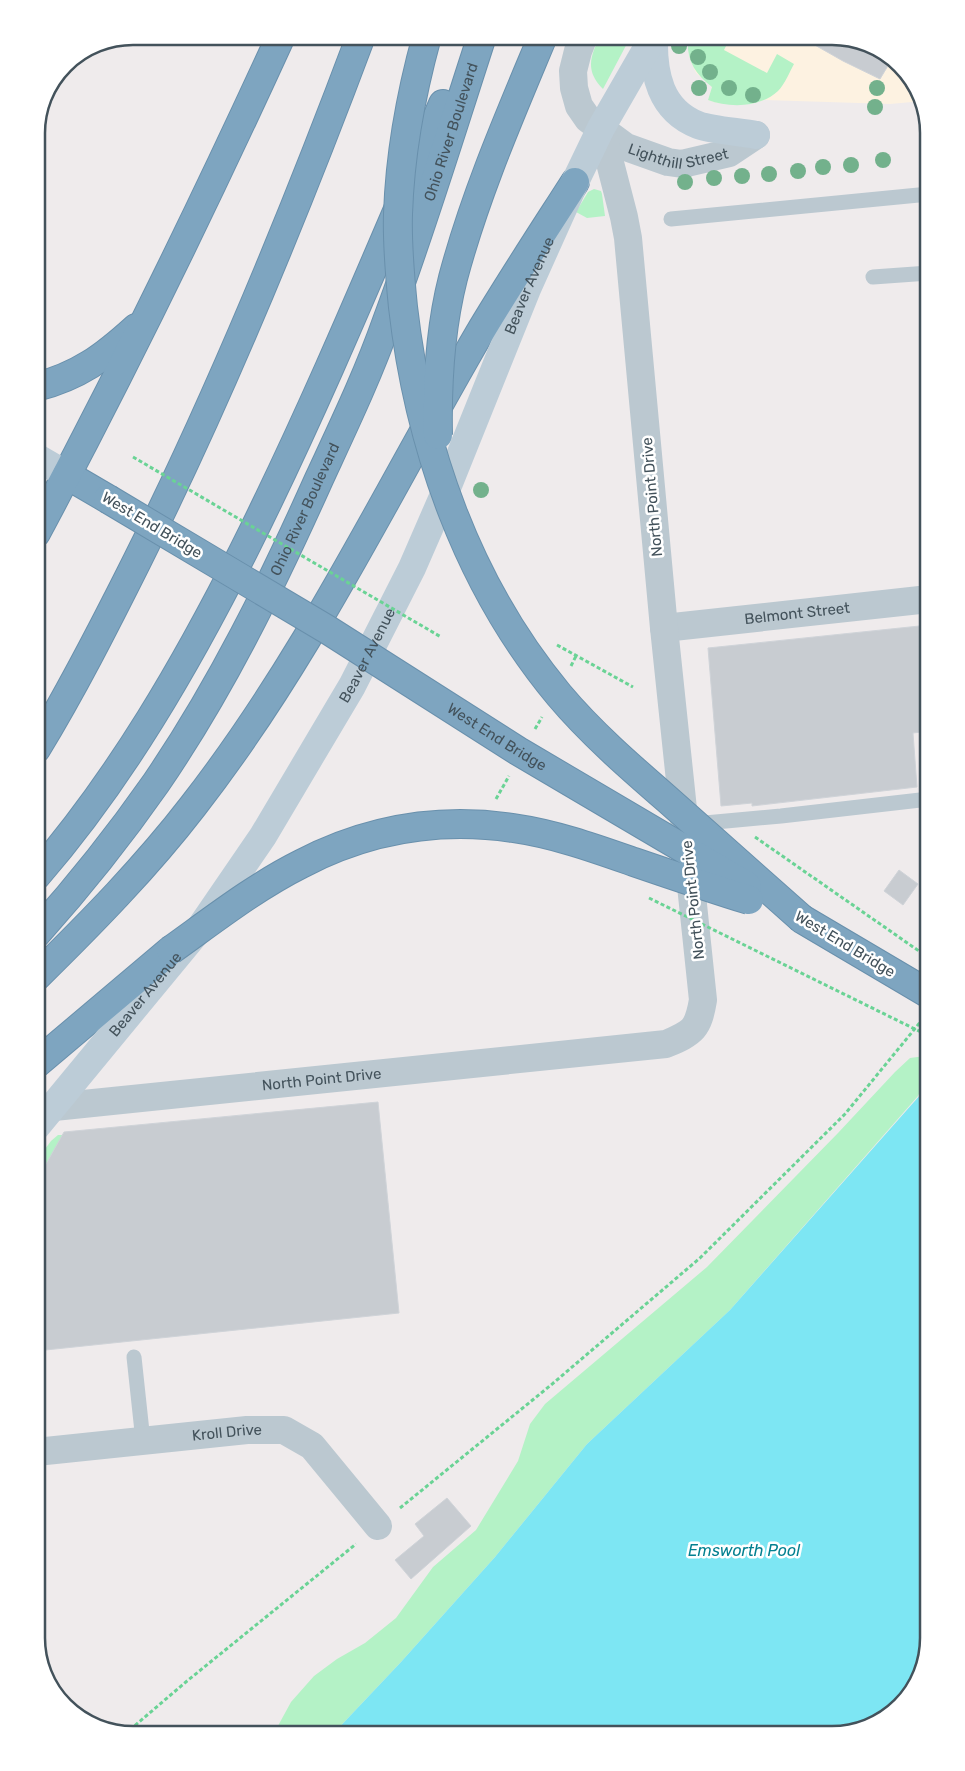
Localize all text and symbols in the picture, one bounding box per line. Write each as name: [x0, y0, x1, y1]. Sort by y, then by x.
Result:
street label: Ohio River Boulevard: [420, 60, 482, 204]
street label: Lighthill Street: [626, 140, 730, 173]
street label: Beaver Avenue: [501, 234, 558, 337]
street label: North Point Drive: [638, 437, 666, 557]
street label: Ohio River Boulevard: [266, 440, 343, 579]
street label: West End Bridge: [99, 488, 205, 562]
street label: Belmont Street: [744, 599, 851, 628]
street label: Beaver Avenue: [335, 605, 399, 706]
street label: West End Bridge: [444, 699, 550, 775]
street label: North Point Drive: [678, 839, 708, 961]
street label: West End Bridge: [792, 907, 898, 981]
street label: Beaver Avenue: [105, 948, 185, 1040]
street label: North Point Drive: [261, 1064, 382, 1095]
street label: Kroll Drive: [191, 1421, 262, 1445]
water label: Emsworth Pool: [688, 1541, 801, 1560]

